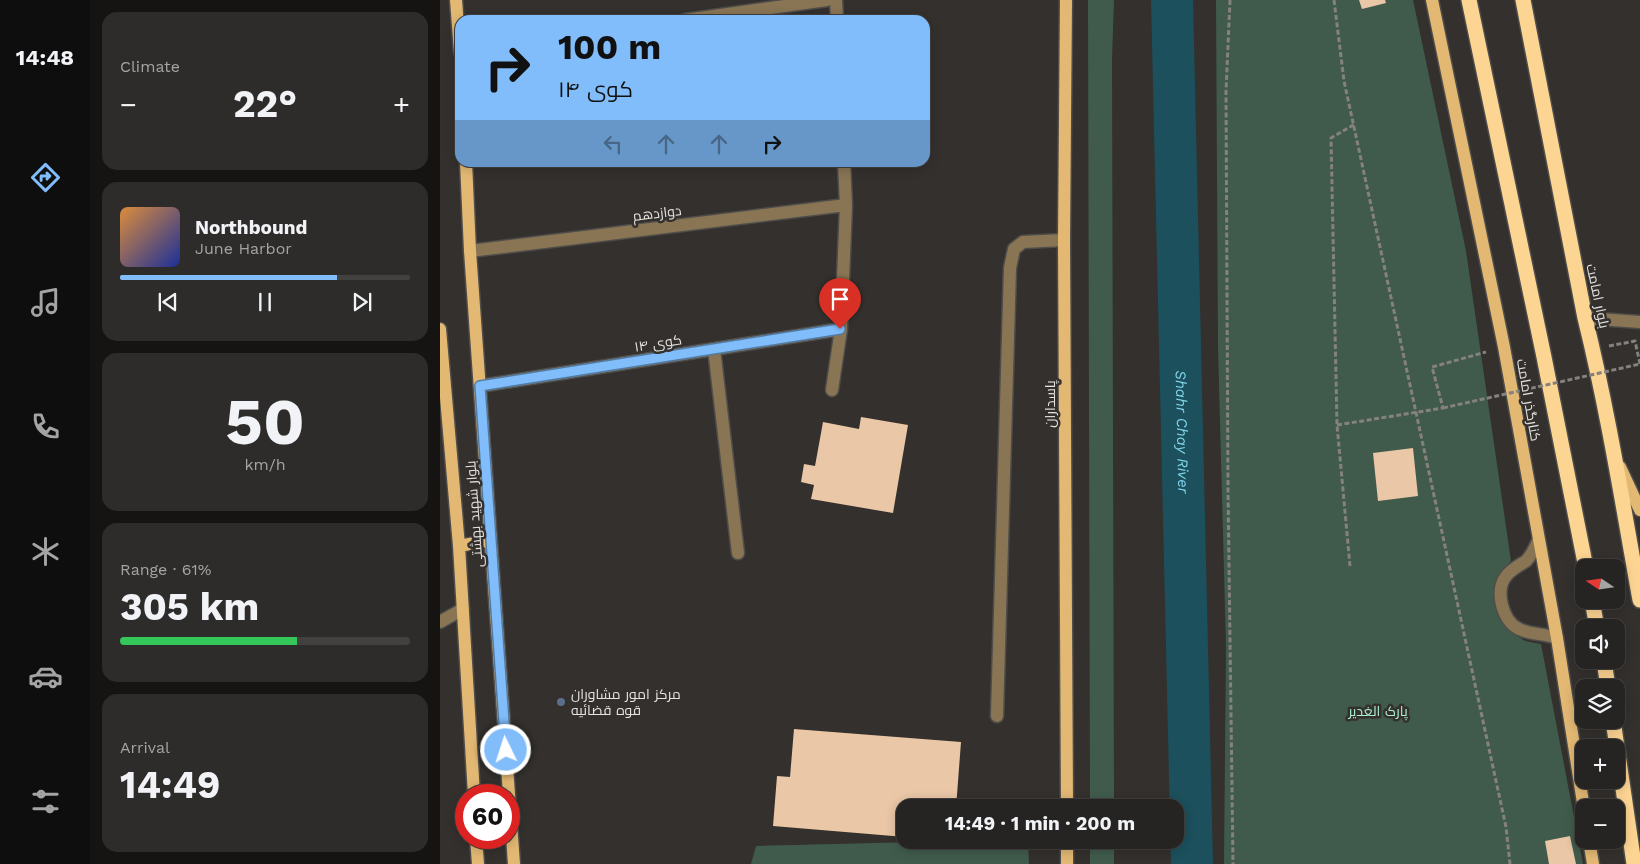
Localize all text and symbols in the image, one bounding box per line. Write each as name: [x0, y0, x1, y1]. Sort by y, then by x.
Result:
text: 100 m: [558, 26, 661, 68]
icon: right: [475, 35, 540, 100]
text: 14:48: [16, 45, 74, 70]
text: Climate: [120, 57, 180, 76]
text: کوی ۱۴: [558, 77, 633, 102]
text: 22°: [233, 82, 297, 126]
text: −: [120, 88, 137, 121]
text: +: [393, 88, 410, 121]
icon: left: [599, 130, 627, 158]
icon: ahead: [652, 130, 680, 158]
icon: ahead: [705, 130, 733, 158]
icon: right: [758, 130, 786, 158]
icon: directions: [28, 160, 63, 195]
street label: دوازدهم: [632, 202, 683, 226]
text: Northbound: [195, 216, 307, 239]
text: June Harbor: [195, 239, 292, 258]
street label: بلوار امامت: [1583, 262, 1613, 330]
pin: [819, 278, 861, 329]
icon: music: [28, 285, 63, 320]
icon: arrive: [826, 285, 854, 313]
icon: previous: [154, 288, 182, 316]
icon: pause: [251, 288, 279, 316]
icon: next: [348, 288, 376, 316]
street label: کوی ۱۴: [633, 331, 683, 355]
street label: کنارگذر امامت: [1514, 358, 1544, 442]
water label: Shahr Chay River: [1172, 370, 1192, 495]
street label: پاسداران: [1042, 380, 1060, 428]
text: 50: [225, 384, 305, 460]
icon: phone: [28, 409, 63, 444]
text: km/h: [244, 455, 286, 474]
street label: بلوار شهید بهشتی: [462, 460, 486, 568]
icon: climate: [28, 534, 63, 569]
north arrow: [1575, 559, 1625, 609]
map controls: [1575, 559, 1625, 849]
text: Range · 61%: [120, 560, 212, 579]
text: 305 km: [120, 585, 259, 629]
button: sound: [1575, 619, 1625, 669]
icon: car: [28, 659, 63, 694]
button: layers: [1575, 679, 1625, 729]
place label: مرکز امور مشاوران قوه قضائیه: [571, 686, 681, 718]
marker: مرکز امور مشاوران قوه قضائیه: [555, 696, 567, 708]
park label: پارک الغدیر: [1347, 703, 1408, 721]
position arrow: [479, 723, 531, 775]
text: Arrival: [120, 738, 170, 757]
button: +: [1575, 739, 1625, 789]
text: 14:49: [120, 763, 220, 807]
icon: filters: [28, 784, 63, 819]
speed limit sign: 60: [455, 784, 520, 849]
button: −: [1575, 799, 1625, 849]
text: 14:49 · 1 min · 200 m: [945, 812, 1135, 835]

